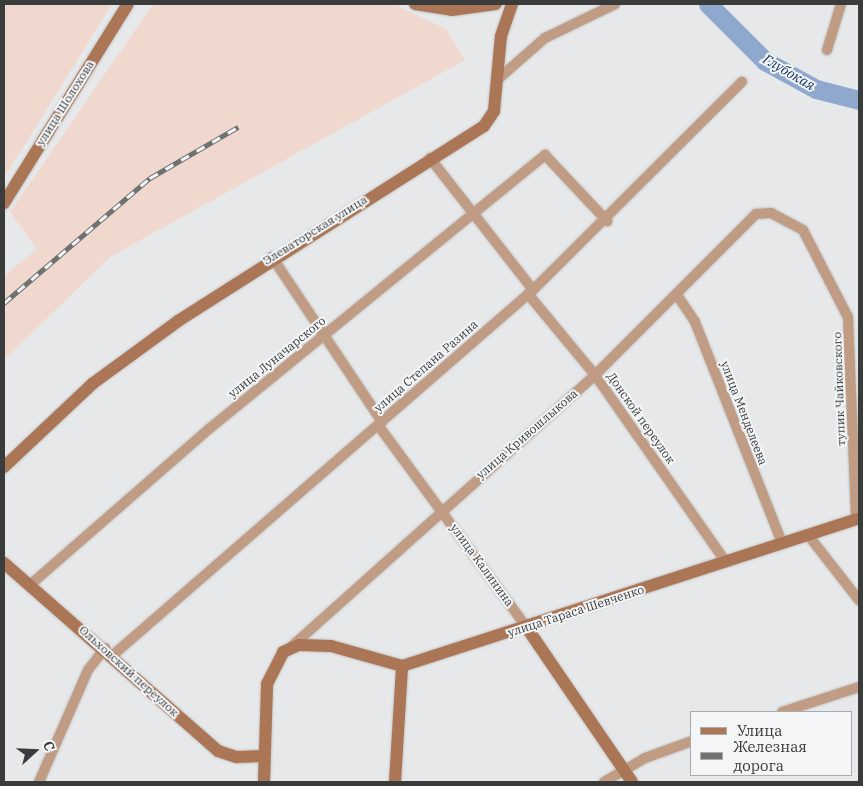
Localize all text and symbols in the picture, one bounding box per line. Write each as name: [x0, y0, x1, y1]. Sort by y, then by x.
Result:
water label: Глубокая: [760, 50, 818, 94]
street label: улица Шолохова: [33, 58, 97, 148]
street label: Элеваторская улица: [260, 192, 370, 268]
street label: улица Луначарского: [226, 313, 328, 401]
street label: улица Степана Разина: [371, 317, 481, 415]
street label: тупик Чайковского: [830, 332, 848, 446]
street label: улица Менделеева: [718, 359, 770, 467]
street label: Донской переулок: [604, 369, 678, 467]
street label: улица Кривошлыкова: [473, 386, 581, 482]
street label: улица Калинина: [447, 521, 517, 609]
street label: улица Тараса Шевченко: [506, 582, 646, 640]
street label: Ольховский переулок: [76, 622, 182, 720]
legend: [690, 711, 853, 776]
text: Улица: [737, 721, 782, 740]
north arrow: [10, 726, 60, 776]
text: Железная дорога: [733, 737, 807, 775]
text: С: [39, 738, 59, 753]

